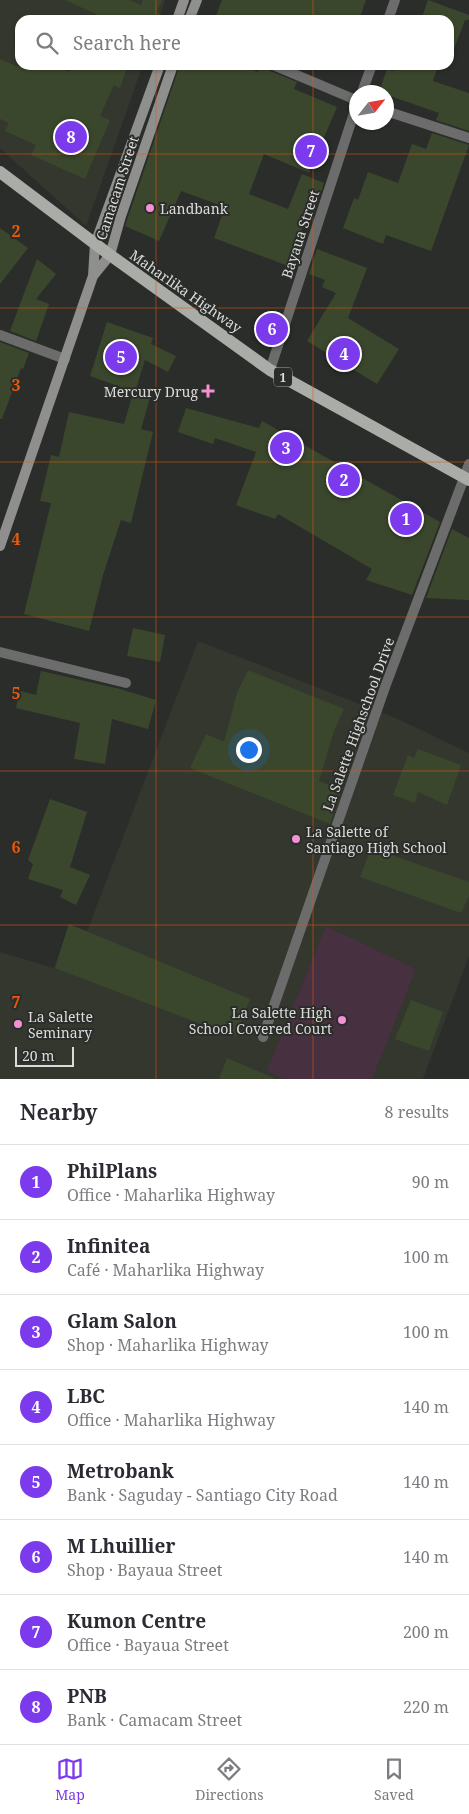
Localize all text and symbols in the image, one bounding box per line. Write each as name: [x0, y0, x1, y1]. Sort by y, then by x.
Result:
search box: [15, 15, 454, 70]
icon: search: [33, 29, 61, 57]
text: Search here: [73, 30, 181, 56]
north arrow: [349, 85, 394, 130]
pin: 8: [55, 118, 87, 156]
pin: 7: [295, 132, 327, 170]
street label: Camacam Street: [91, 134, 143, 242]
street label: Bayaua Street: [277, 187, 323, 281]
place label: Landbank: [160, 199, 229, 218]
marker: Landbank: [144, 202, 156, 214]
text: 2: [11, 220, 21, 242]
street label: Maharlika Highway: [126, 245, 246, 337]
pin: 6: [256, 310, 288, 348]
pin: 4: [328, 335, 360, 373]
pin: 5: [105, 338, 137, 376]
road number: 1: [274, 368, 292, 387]
text: 3: [11, 374, 21, 396]
place label: Mercury Drug: [104, 382, 198, 401]
marker: Mercury Drug: [202, 385, 214, 397]
pin: 3: [270, 429, 302, 467]
pin: 2: [328, 461, 360, 499]
pin: 1: [390, 500, 422, 538]
text: 4: [11, 528, 21, 550]
street label: La Salette Highschool Drive: [318, 634, 398, 814]
text: 5: [11, 682, 21, 704]
your location: [236, 737, 262, 763]
place label: La Salette of Santiago High School: [306, 822, 447, 857]
marker: La Salette of Santiago High School: [290, 833, 302, 845]
text: 6: [11, 836, 21, 858]
text: 7: [11, 991, 21, 1013]
place label: La Salette High School Covered Court: [189, 1003, 332, 1038]
place label: La Salette Seminary: [28, 1007, 93, 1042]
marker: La Salette High School Covered Court: [336, 1014, 348, 1026]
marker: La Salette Seminary: [12, 1018, 24, 1030]
scale bar: [15, 1044, 74, 1067]
text: 20 m: [22, 1046, 55, 1065]
text: Nearby: [20, 1098, 98, 1126]
text: 8 results: [385, 1101, 449, 1123]
text: PhilPlans: [67, 1158, 157, 1184]
text: 1: [31, 1171, 41, 1193]
text: 90 m: [412, 1171, 449, 1193]
text: Office · Maharlika Highway: [67, 1184, 275, 1206]
text: Infinitea: [67, 1233, 150, 1259]
text: 2: [31, 1246, 41, 1268]
text: 100 m: [403, 1246, 449, 1268]
text: Café · Maharlika Highway: [67, 1259, 264, 1281]
text: Glam Salon: [67, 1308, 177, 1334]
text: 3: [31, 1321, 41, 1343]
text: 100 m: [403, 1321, 449, 1343]
text: Shop · Maharlika Highway: [67, 1334, 269, 1356]
text: LBC: [67, 1383, 105, 1409]
text: 4: [31, 1396, 41, 1418]
text: 140 m: [403, 1396, 449, 1418]
text: Office · Maharlika Highway: [67, 1409, 275, 1431]
text: Metrobank: [67, 1458, 174, 1484]
text: 5: [31, 1471, 41, 1493]
text: 140 m: [403, 1471, 449, 1493]
text: Bank · Saguday - Santiago City Road: [67, 1484, 338, 1506]
text: M Lhuillier: [67, 1533, 175, 1559]
text: 6: [31, 1546, 41, 1568]
text: 140 m: [403, 1546, 449, 1568]
text: Shop · Bayaua Street: [67, 1559, 222, 1581]
text: Kumon Centre: [67, 1608, 206, 1634]
text: 7: [31, 1621, 41, 1643]
text: 200 m: [403, 1621, 449, 1643]
text: Office · Bayaua Street: [67, 1634, 229, 1656]
text: PNB: [67, 1683, 107, 1709]
text: 8: [31, 1696, 41, 1718]
text: 220 m: [403, 1696, 449, 1718]
text: Bank · Camacam Street: [67, 1709, 242, 1731]
tab: Map: [55, 1755, 85, 1804]
tab: Directions: [195, 1755, 264, 1804]
tab: Saved: [374, 1755, 414, 1804]

